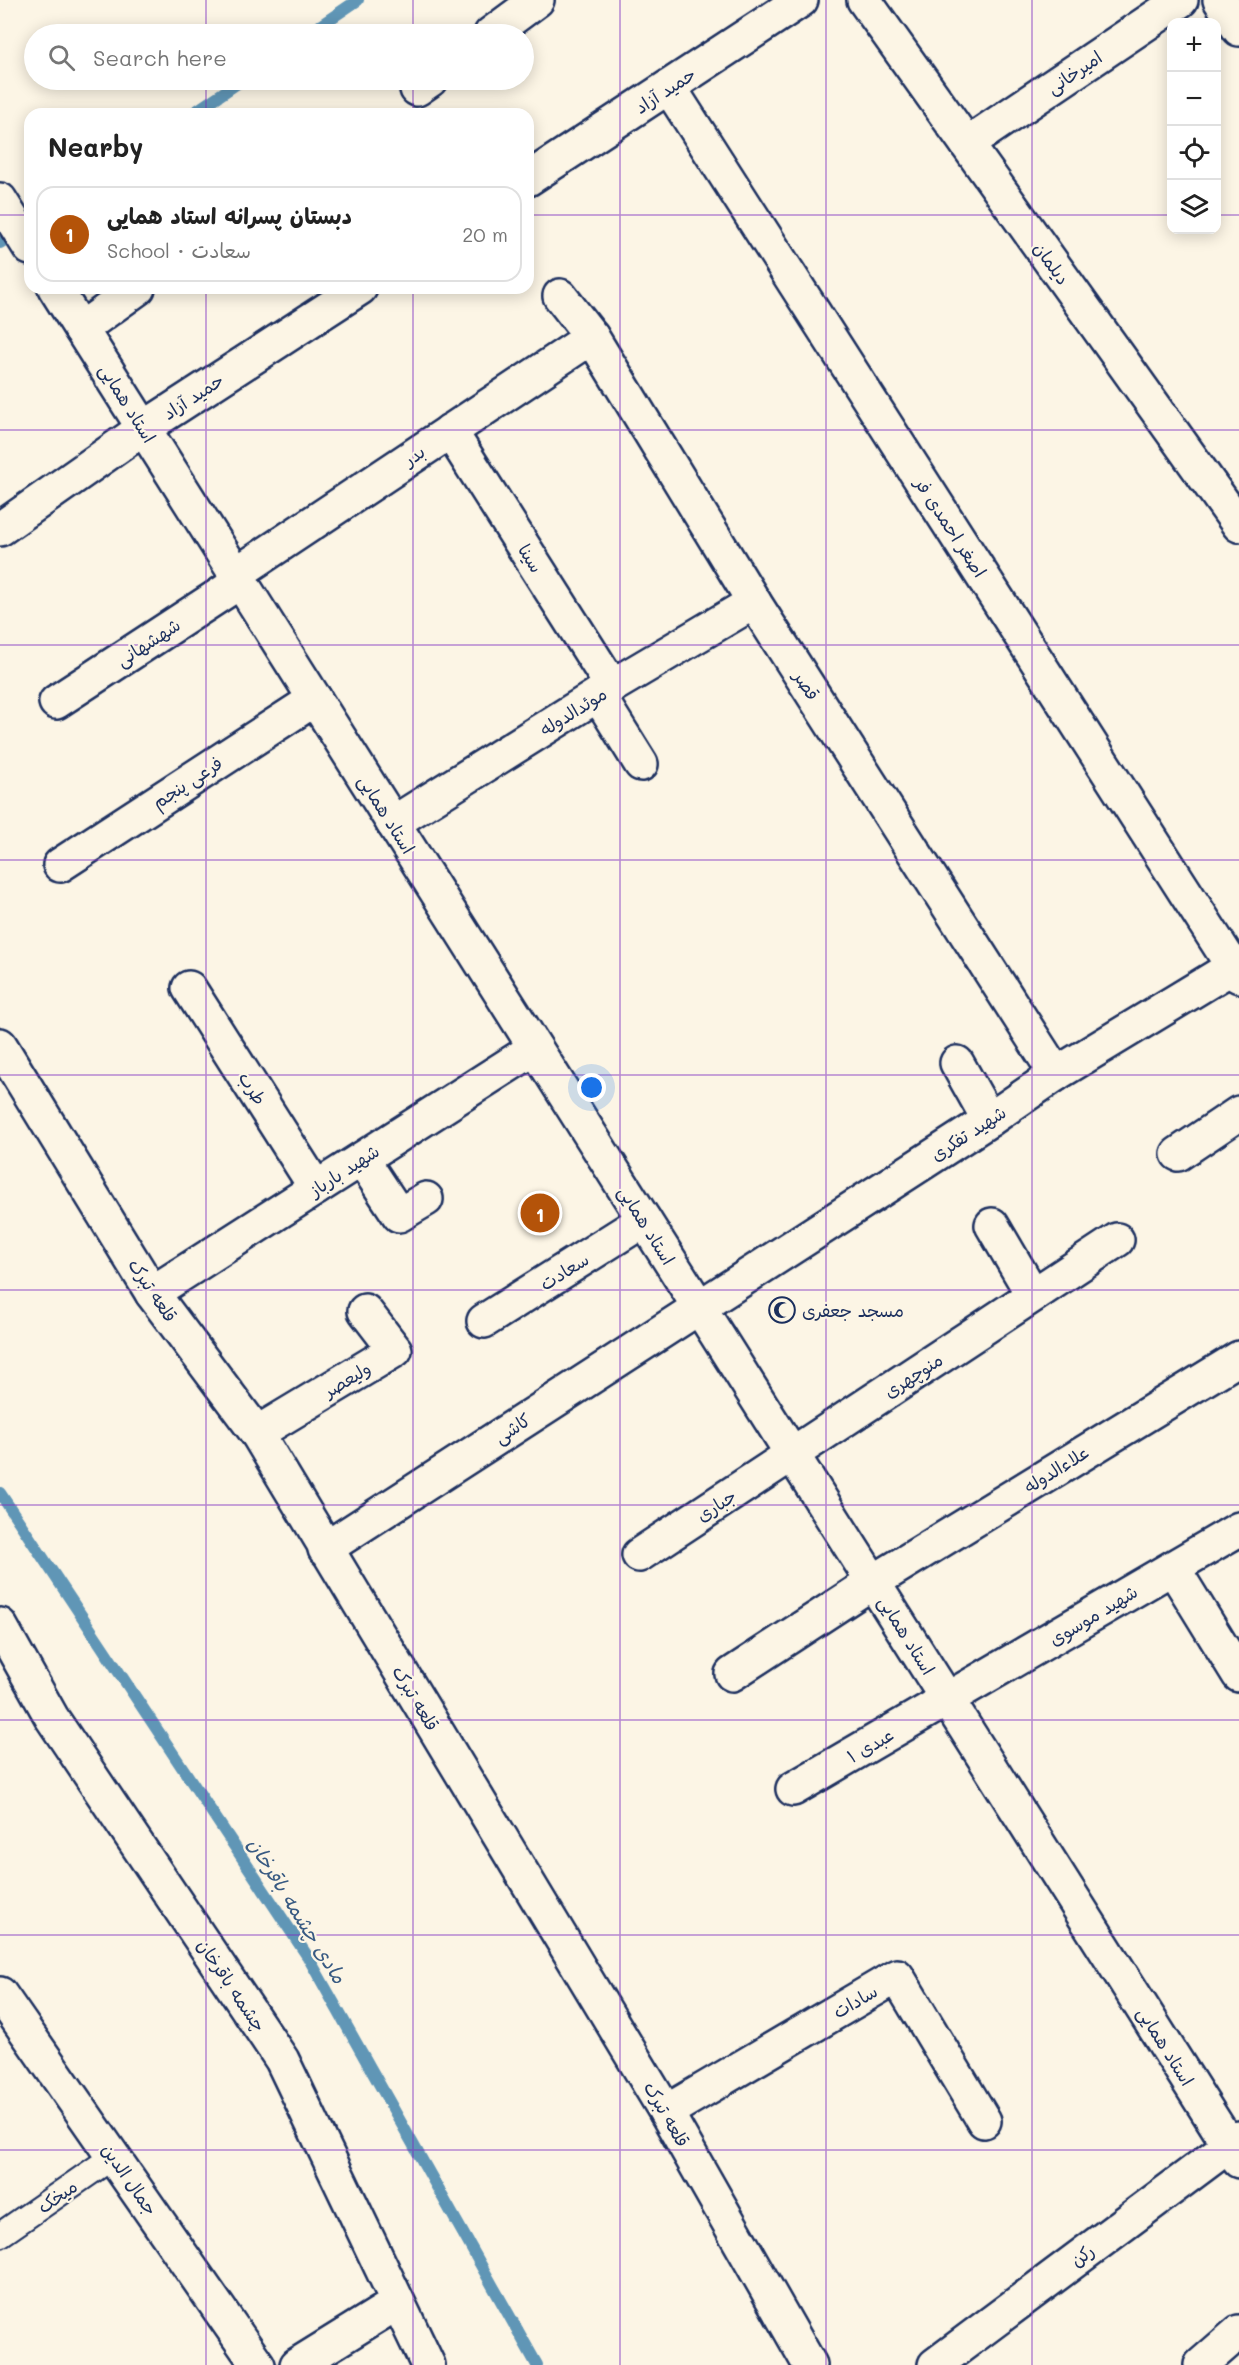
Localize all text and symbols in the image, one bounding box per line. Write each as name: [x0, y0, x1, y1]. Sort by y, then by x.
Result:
map controls: [1167, 18, 1221, 234]
button: +: [1167, 18, 1221, 72]
search box: [24, 24, 534, 90]
icon: search: [45, 41, 78, 74]
text: Search here: [93, 43, 227, 72]
street label: امیرخانی: [1042, 45, 1106, 99]
street label: حمید آزاد: [630, 61, 700, 119]
button: −: [1167, 72, 1221, 126]
button: locate: [1167, 126, 1221, 180]
text: Nearby: [48, 130, 143, 164]
button: layers: [1167, 180, 1221, 234]
text: دبستان پسرانه استاد همایی: [107, 201, 352, 230]
text: 1: [65, 221, 74, 247]
text: 20 m: [462, 221, 508, 247]
text: School · سعادت: [107, 237, 251, 263]
street label: دیلمان: [1028, 237, 1076, 289]
street label: استاد همایی: [94, 359, 162, 447]
street label: حمید آزاد: [158, 367, 228, 425]
street label: بدر: [397, 439, 430, 472]
street label: اصغر احمدی فر: [909, 471, 992, 582]
street label: سینا: [513, 539, 549, 577]
street label: شهشهانی: [111, 612, 185, 672]
street label: قصر: [787, 664, 825, 704]
street label: موئدالدوله: [535, 681, 611, 741]
street label: فرعی پنجم: [147, 750, 228, 816]
street label: استاد همایی: [353, 770, 421, 858]
street label: طرب: [234, 1067, 272, 1109]
your location: [577, 1073, 606, 1102]
street label: شهید تفکری: [926, 1100, 1010, 1166]
street label: شهید بارباز: [303, 1138, 384, 1203]
street label: استاد همایی: [613, 1181, 681, 1269]
pin: 1: [520, 1190, 560, 1236]
street label: سعادت: [535, 1247, 593, 1295]
street label: قلعه تبرک: [123, 1254, 183, 1326]
mosque icon: مسجد جعفری: [767, 1295, 797, 1325]
place label: مسجد جعفری: [802, 1298, 904, 1322]
street label: منوچهری: [879, 1347, 948, 1404]
street label: ولیعصر: [317, 1356, 375, 1403]
street label: کاشی: [489, 1407, 535, 1449]
street label: علاءالدوله: [1019, 1440, 1093, 1498]
street label: جباری: [691, 1483, 741, 1527]
street label: شهید موسوی: [1044, 1579, 1142, 1651]
street label: استاد همایی: [873, 1591, 941, 1679]
street label: قلعه تبرک: [387, 1661, 445, 1735]
street label: عبدی ۱: [842, 1722, 898, 1768]
water label: مادی چشمه باقرخان: [242, 1832, 354, 1989]
street label: چشمه باقرخان: [191, 1934, 272, 2037]
street label: سادات: [828, 1979, 882, 2023]
street label: استاد همایی: [1132, 2002, 1200, 2090]
street label: قلعه تبرک: [639, 2077, 695, 2151]
street label: جمال الدین: [97, 2138, 163, 2220]
street label: میخک: [32, 2174, 82, 2218]
street label: رکن: [1065, 2238, 1099, 2272]

